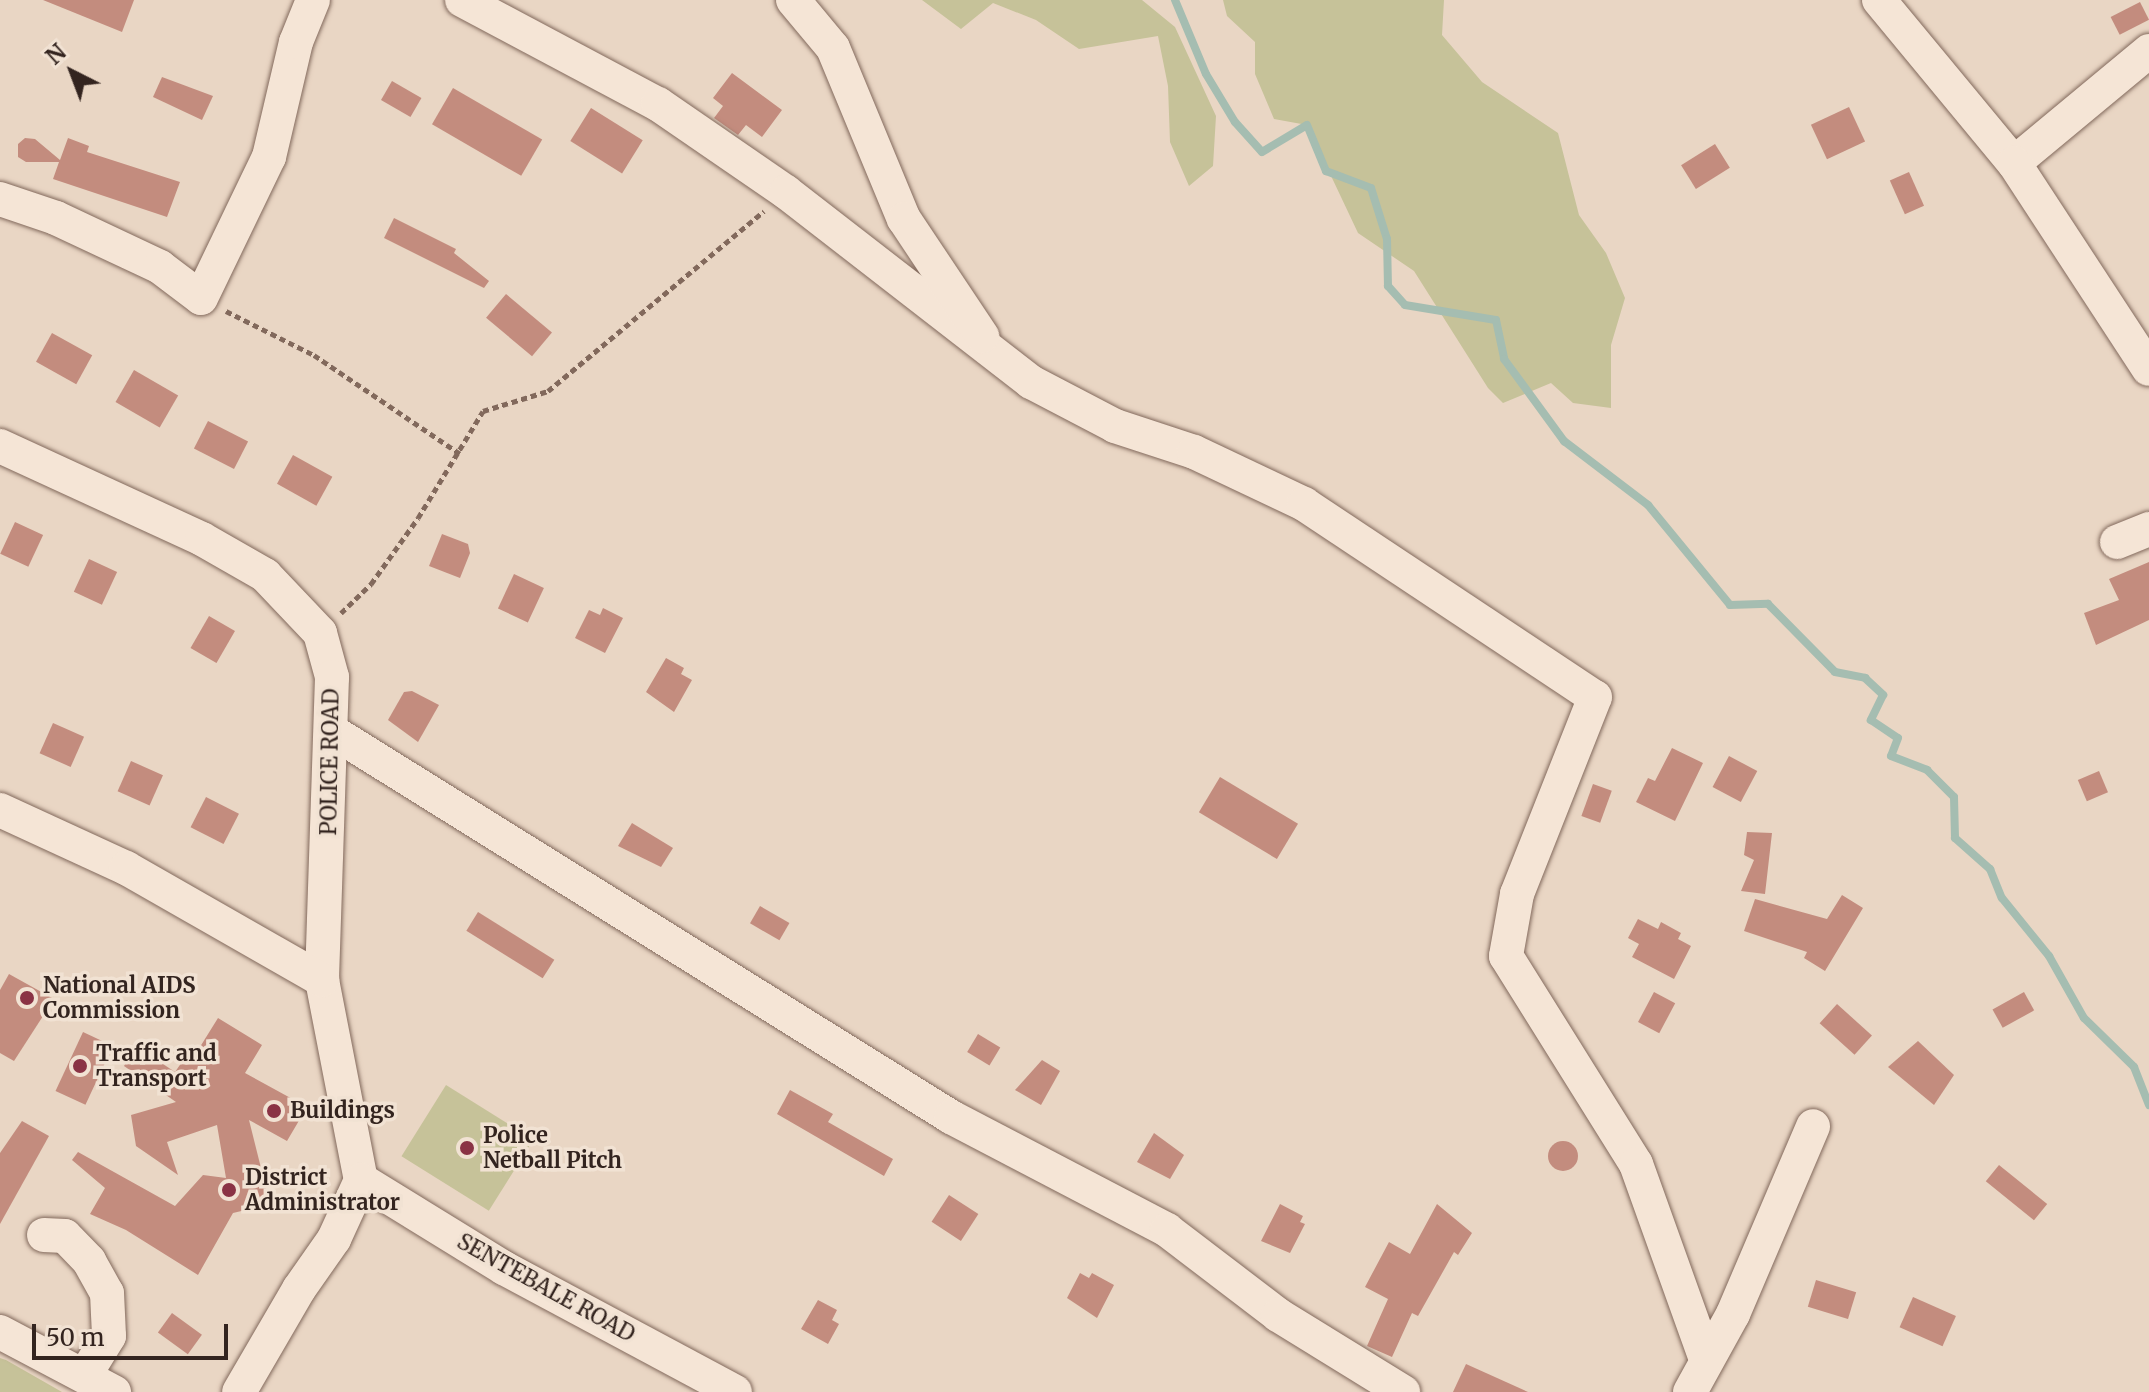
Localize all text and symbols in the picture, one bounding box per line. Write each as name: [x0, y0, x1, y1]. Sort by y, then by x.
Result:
north arrow: [32, 32, 112, 112]
text: N: [40, 38, 72, 70]
street label: POLICE ROAD: [316, 688, 344, 836]
place label: National AIDS Commission: [43, 972, 195, 1024]
marker: National AIDS Commission: [18, 989, 36, 1007]
place label: Traffic and Transport: [96, 1040, 217, 1092]
marker: Traffic and Transport: [71, 1057, 89, 1075]
place label: Buildings: [290, 1098, 395, 1124]
marker: Buildings: [265, 1102, 283, 1120]
place label: Police Netball Pitch: [483, 1122, 622, 1174]
marker: Police Netball Pitch: [458, 1139, 476, 1157]
place label: District Administrator: [245, 1164, 400, 1216]
marker: District Administrator: [220, 1181, 238, 1199]
street label: SENTEBALE ROAD: [453, 1228, 639, 1348]
scale bar: [36, 1308, 232, 1358]
text: 50 m: [46, 1322, 105, 1353]

